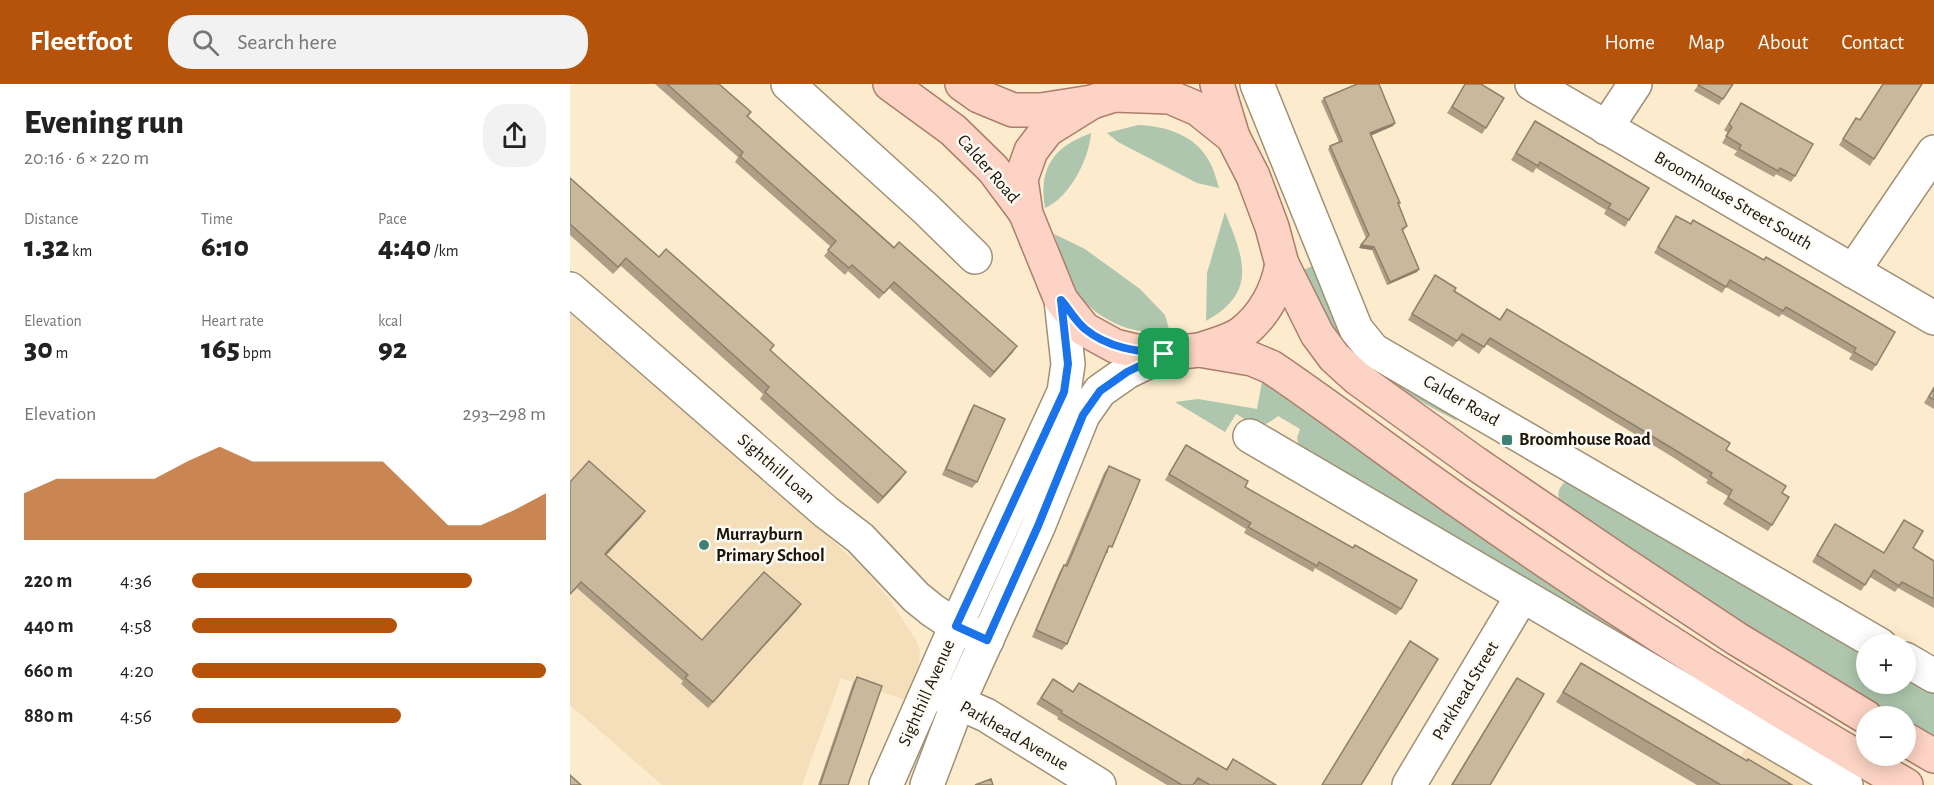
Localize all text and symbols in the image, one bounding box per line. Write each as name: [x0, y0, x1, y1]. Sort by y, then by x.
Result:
search box: [168, 15, 588, 69]
icon: search: [189, 26, 222, 59]
text: Fleetfoot: [30, 28, 132, 56]
text: Search here: [237, 31, 337, 53]
text: Home: [1604, 32, 1655, 53]
text: Map: [1688, 32, 1725, 53]
text: About: [1758, 32, 1808, 53]
text: Contact: [1841, 32, 1904, 53]
button: share: [483, 104, 546, 167]
text: Evening run: [24, 107, 184, 140]
street label: Calder Road: [954, 131, 1022, 207]
text: 20:16 · 6 × 220 m: [24, 148, 149, 168]
street label: Broomhouse Street South: [1651, 148, 1815, 254]
text: Distance: [24, 211, 78, 227]
text: Time: [201, 211, 233, 227]
text: Pace: [378, 211, 407, 227]
text: 1.32: [24, 232, 69, 262]
text: 6:10: [201, 232, 249, 262]
text: 4:40: [378, 232, 431, 262]
text: km: [69, 243, 92, 259]
text: /km: [431, 243, 459, 259]
text: Elevation: [24, 313, 82, 329]
text: Heart rate: [201, 313, 264, 329]
text: kcal: [378, 313, 402, 329]
pin: [1138, 328, 1189, 379]
text: 30: [24, 334, 53, 364]
text: 165: [201, 334, 240, 364]
text: 92: [378, 334, 407, 364]
icon: arrive: [1147, 337, 1180, 370]
text: m: [53, 345, 68, 361]
text: bpm: [240, 345, 272, 361]
street label: Calder Road: [1420, 372, 1502, 430]
text: Elevation: [24, 404, 96, 424]
text: 293–298 m: [462, 404, 546, 424]
street label: Sighthill Loan: [734, 431, 818, 507]
place label: Broomhouse Road: [1519, 431, 1651, 449]
marker: Broomhouse Road: [1500, 433, 1514, 447]
place label: Murrayburn Primary School: [716, 526, 825, 565]
marker: Murrayburn Primary School: [697, 538, 711, 552]
text: 220 m: [24, 571, 72, 591]
text: 4:36: [120, 571, 152, 591]
text: 440 m: [24, 616, 74, 636]
text: 4:58: [120, 616, 152, 636]
map controls: [1856, 634, 1916, 766]
button: +: [1856, 634, 1916, 694]
street label: Sighthill Avenue: [895, 637, 959, 749]
street label: Parkhead Street: [1430, 638, 1503, 744]
text: 660 m: [24, 661, 73, 681]
text: 4:20: [120, 661, 154, 681]
street label: Parkhead Avenue: [957, 698, 1071, 774]
text: 880 m: [24, 706, 73, 726]
text: 4:56: [120, 706, 152, 726]
button: −: [1856, 706, 1916, 766]

